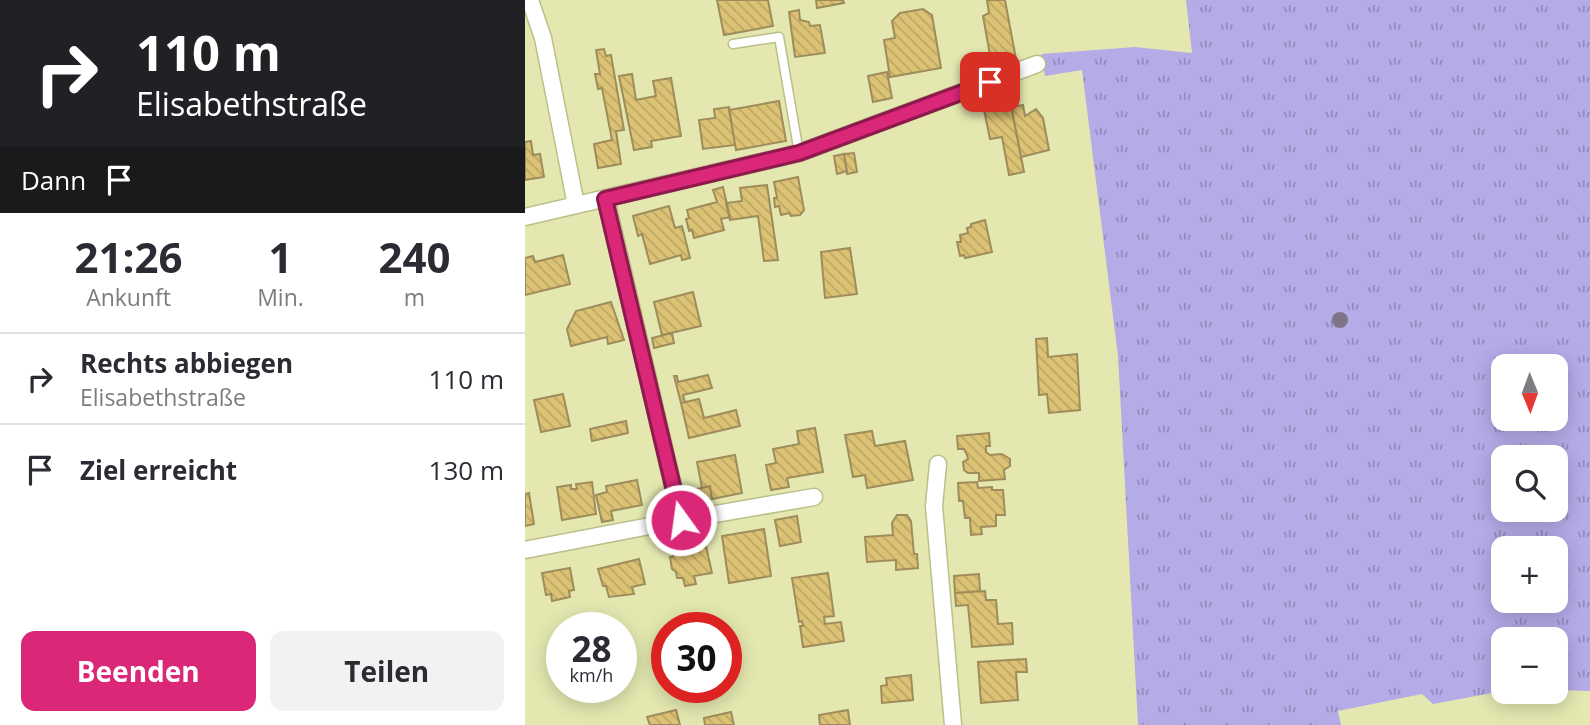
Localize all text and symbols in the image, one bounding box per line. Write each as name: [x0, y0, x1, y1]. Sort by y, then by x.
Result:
text: 110 m: [136, 19, 281, 85]
icon: right: [21, 28, 112, 119]
pin: [960, 52, 1020, 112]
icon: arrive: [971, 63, 1009, 101]
text: Elisabethstraße: [136, 82, 367, 125]
icon: arrive: [100, 161, 138, 199]
text: Dann: [21, 162, 86, 198]
text: 21:26: [75, 228, 183, 285]
text: 1: [268, 228, 293, 285]
text: 240: [378, 228, 450, 285]
text: Ankunft: [86, 281, 171, 313]
text: Min.: [257, 281, 304, 313]
text: m: [404, 281, 425, 313]
text: Rechts abbiegen: [80, 345, 293, 381]
north arrow: [1491, 354, 1568, 430]
map controls: [1491, 354, 1568, 704]
icon: right: [21, 360, 59, 398]
text: 110 m: [429, 361, 504, 397]
text: Elisabethstraße: [80, 381, 246, 413]
button: search: [1491, 445, 1568, 522]
icon: arrive: [21, 451, 59, 489]
text: Ziel erreicht: [80, 452, 237, 488]
text: 130 m: [429, 452, 504, 488]
position arrow: [644, 483, 718, 557]
button: +: [1491, 536, 1568, 613]
speed limit sign: 30: [651, 612, 742, 703]
text: 28: [571, 625, 612, 672]
button: −: [1491, 627, 1568, 704]
button: Beenden: [21, 631, 256, 711]
button: Teilen: [270, 631, 504, 711]
text: km/h: [570, 663, 613, 687]

